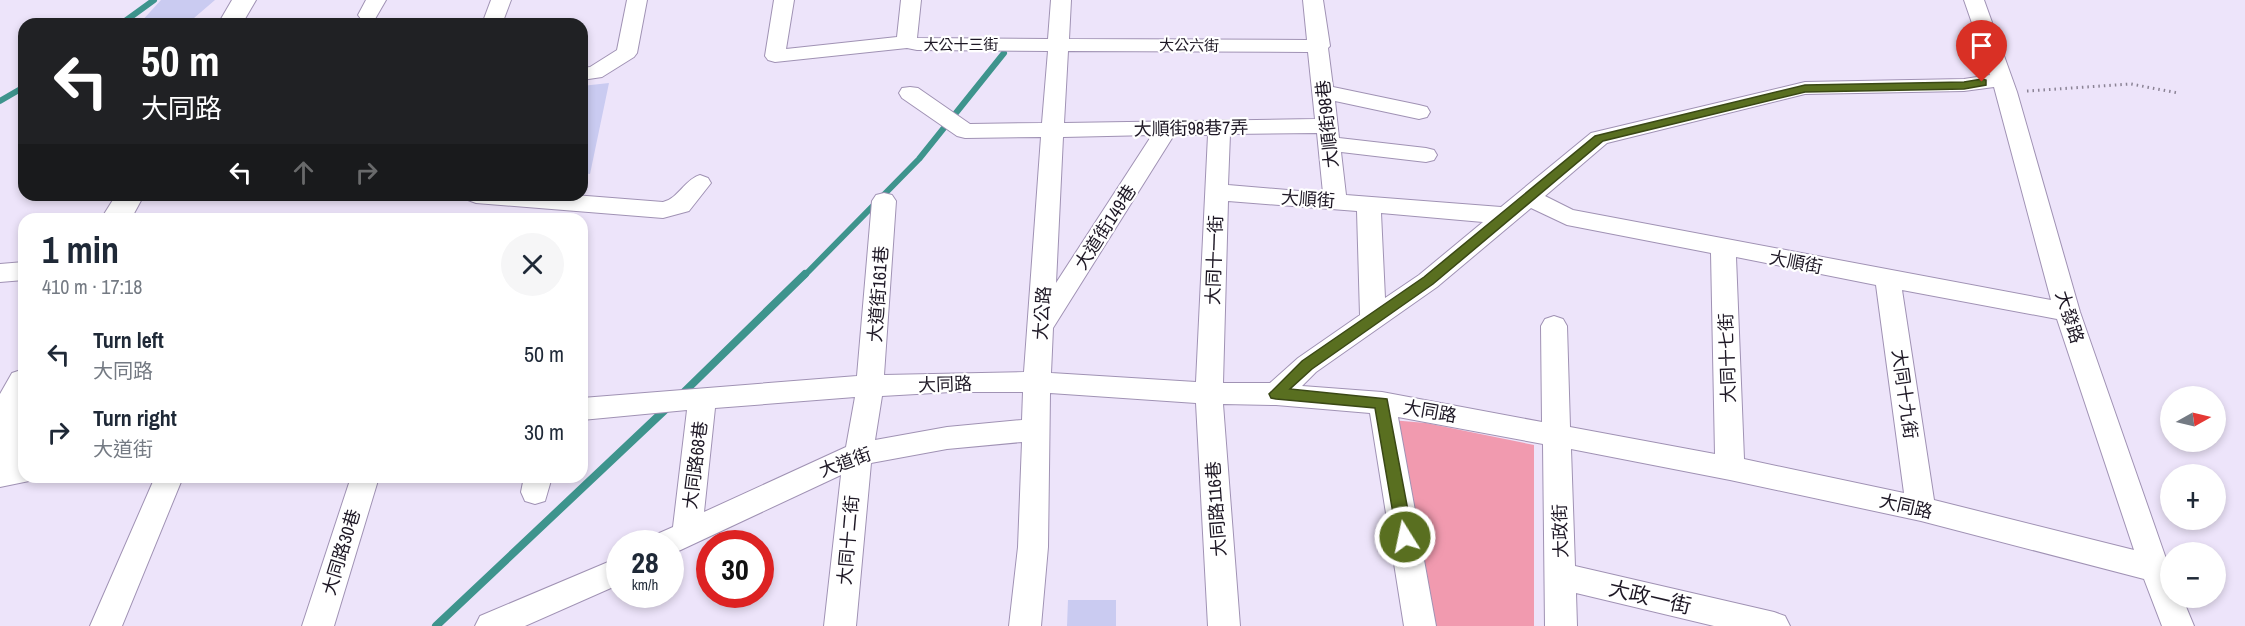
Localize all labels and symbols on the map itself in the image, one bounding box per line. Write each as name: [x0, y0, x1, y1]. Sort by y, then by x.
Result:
pin: [1956, 20, 2007, 82]
street label: 大公十三街: [923, 34, 999, 55]
street label: 大公六街: [1159, 34, 1219, 56]
street label: 大順街98巷: [1310, 79, 1344, 169]
street label: 大順街98巷7弄: [1133, 115, 1249, 141]
street label: 大道街149巷: [1068, 180, 1142, 274]
street label: 大順街: [1280, 185, 1336, 213]
street label: 大同十一街: [1200, 215, 1228, 305]
street label: 大道街161巷: [862, 245, 894, 343]
street label: 大順街: [1767, 245, 1825, 279]
street label: 大公路: [1028, 285, 1056, 341]
street label: 大發路: [2050, 287, 2090, 347]
street label: 大同十七街: [1713, 313, 1741, 403]
street label: 大同十九街: [1886, 348, 1924, 440]
street label: 大同路: [918, 371, 972, 397]
north arrow: [2160, 386, 2226, 452]
street label: 大同路: [1401, 394, 1459, 428]
street label: 大同路68巷: [677, 420, 713, 510]
street label: 大道街: [815, 441, 875, 483]
street label: 大同路116巷: [1200, 460, 1232, 558]
street label: 大同路: [1877, 488, 1935, 524]
street label: 大同十二街: [832, 494, 864, 586]
street label: 大政街: [1547, 504, 1573, 558]
position arrow: [1373, 505, 1437, 569]
street label: 大同路30巷: [316, 506, 366, 598]
speed limit sign: 30: [696, 530, 774, 608]
street label: 大政一街: [1606, 573, 1694, 621]

